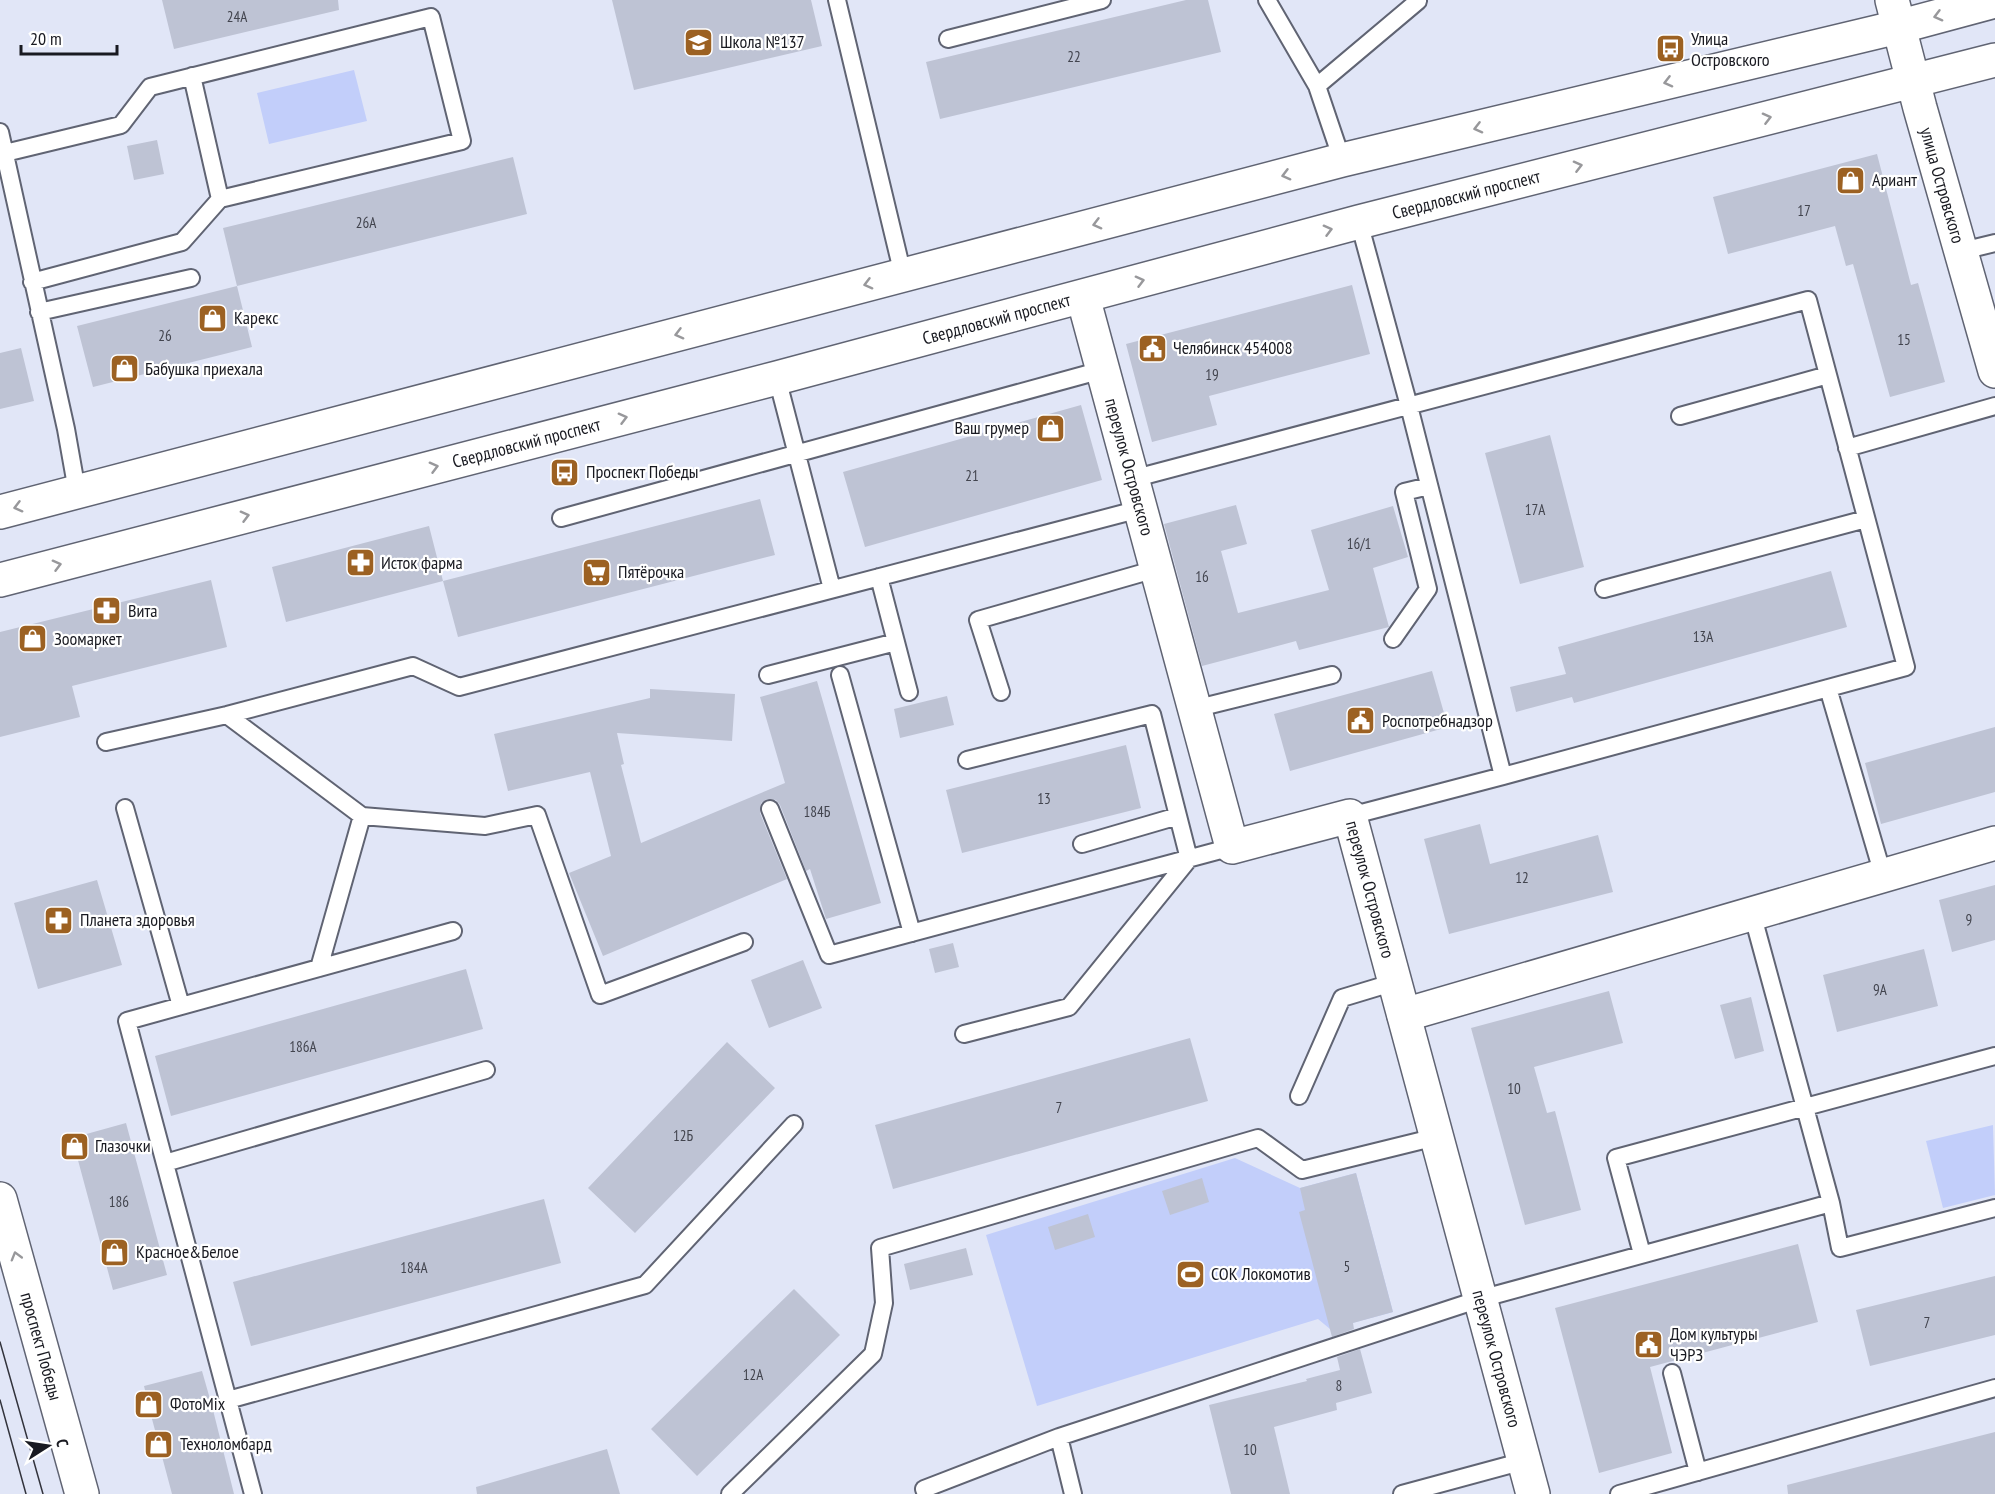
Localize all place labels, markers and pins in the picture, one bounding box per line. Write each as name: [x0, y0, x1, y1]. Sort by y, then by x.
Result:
school or university icon: Школа №137: [683, 26, 715, 58]
place label: Улица Островского: [1691, 27, 1770, 71]
place label: Школа №137: [720, 30, 805, 53]
bus stop icon: Улица Островского: [1654, 33, 1686, 65]
shop icon: Ариант: [1835, 164, 1867, 196]
place label: Ариант: [1872, 168, 1917, 191]
shop icon: Карекс: [197, 302, 229, 334]
place label: Карекс: [234, 306, 279, 329]
public building icon: Челябинск 454008: [1136, 332, 1168, 364]
place label: Челябинск 454008: [1173, 336, 1292, 359]
shop icon: Бабушка приехала: [108, 353, 140, 385]
place label: Бабушка приехала: [145, 357, 263, 380]
shop icon: Ваш грумер: [1034, 412, 1066, 444]
place label: Ваш грумер: [954, 416, 1029, 439]
bus stop icon: Проспект Победы: [549, 456, 581, 488]
place label: Проспект Победы: [586, 460, 699, 483]
pharmacy icon: Исток фарма: [344, 547, 376, 579]
place label: Исток фарма: [381, 551, 463, 574]
supermarket icon: Пятёрочка: [581, 556, 613, 588]
place label: Пятёрочка: [618, 560, 684, 583]
pharmacy icon: Вита: [91, 595, 123, 627]
place label: Вита: [128, 599, 157, 622]
shop icon: Зоомаркет: [17, 623, 49, 655]
place label: Зоомаркет: [54, 627, 122, 650]
public building icon: Роспотребнадзор: [1345, 705, 1377, 737]
place label: Роспотребнадзор: [1382, 709, 1493, 732]
pharmacy icon: Планета здоровья: [43, 904, 75, 936]
place label: Планета здоровья: [80, 908, 195, 931]
shop icon: Глазочки: [58, 1130, 90, 1162]
place label: Глазочки: [95, 1134, 151, 1157]
shop icon: Красное&Белое: [99, 1236, 131, 1268]
place label: Красное&Белое: [136, 1240, 239, 1263]
sports icon: СОК Локомотив: [1174, 1258, 1206, 1290]
place label: СОК Локомотив: [1211, 1262, 1311, 1285]
place label: Дом культуры ЧЭРЗ: [1670, 1322, 1758, 1366]
public building icon: Дом культуры ЧЭРЗ: [1633, 1328, 1665, 1360]
shop icon: ФотоMix: [133, 1388, 165, 1420]
place label: ФотоMix: [170, 1392, 226, 1415]
shop icon: Техноломбард: [143, 1428, 175, 1460]
place label: Техноломбард: [180, 1432, 272, 1455]

